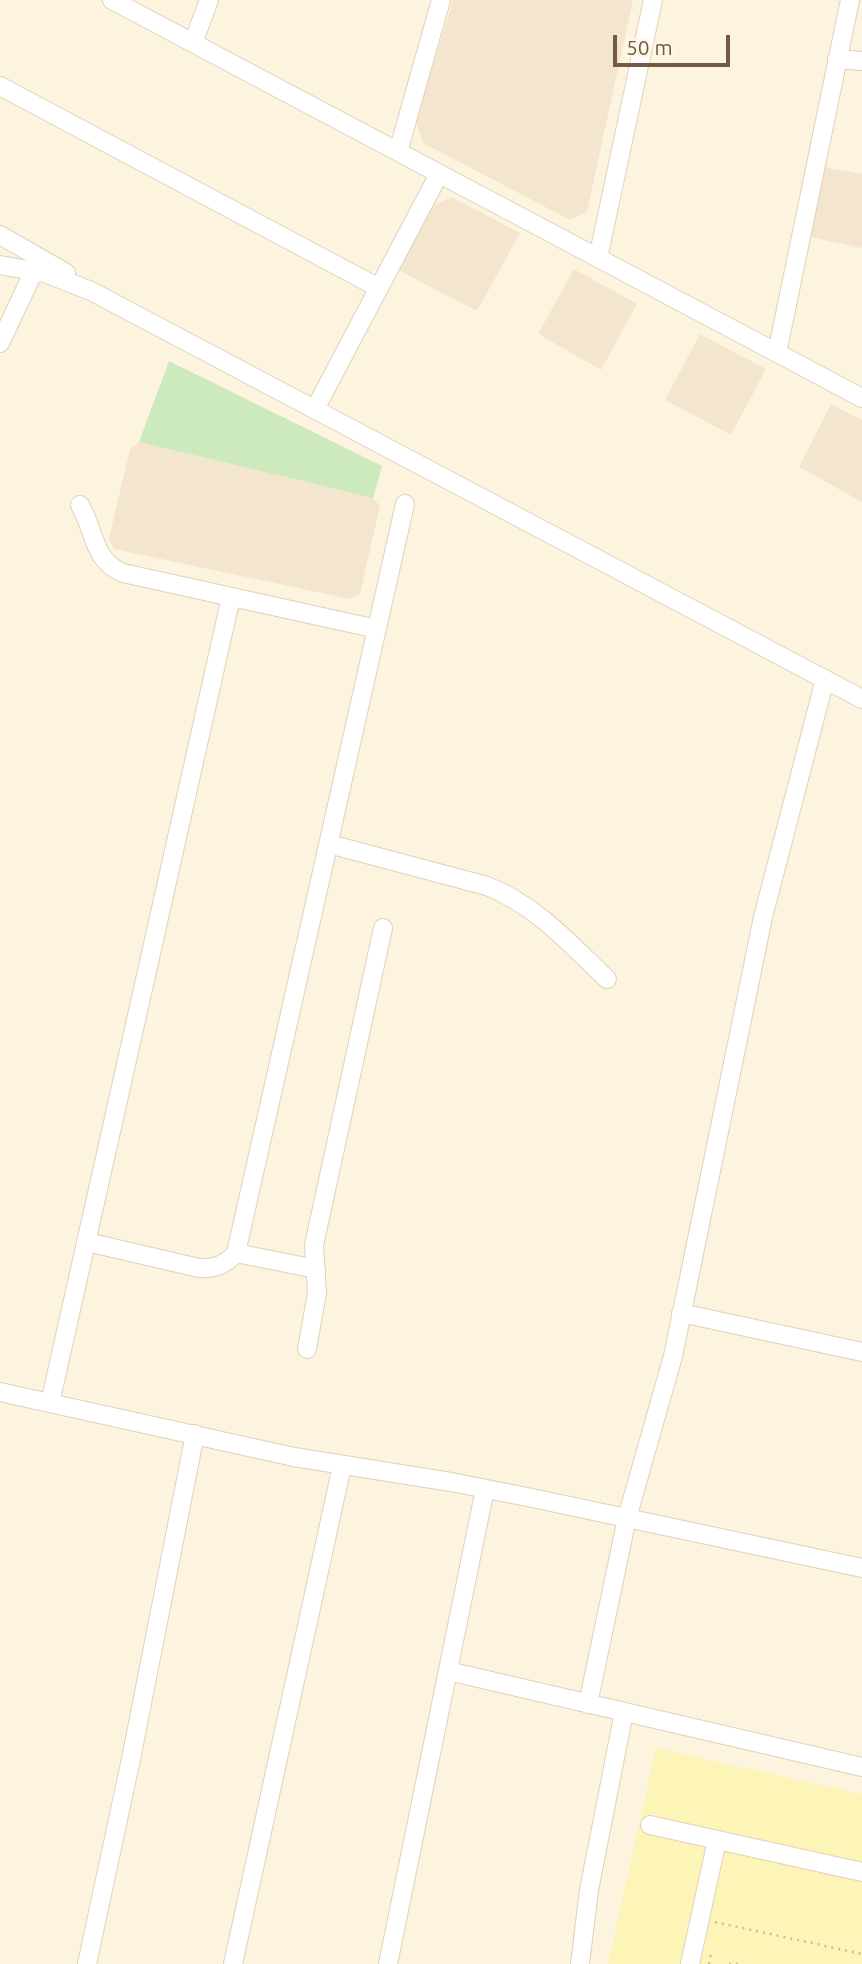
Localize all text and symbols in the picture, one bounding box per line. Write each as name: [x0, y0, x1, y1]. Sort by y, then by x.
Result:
scale bar: [617, 21, 734, 65]
text: 50 m: [626, 35, 673, 59]

